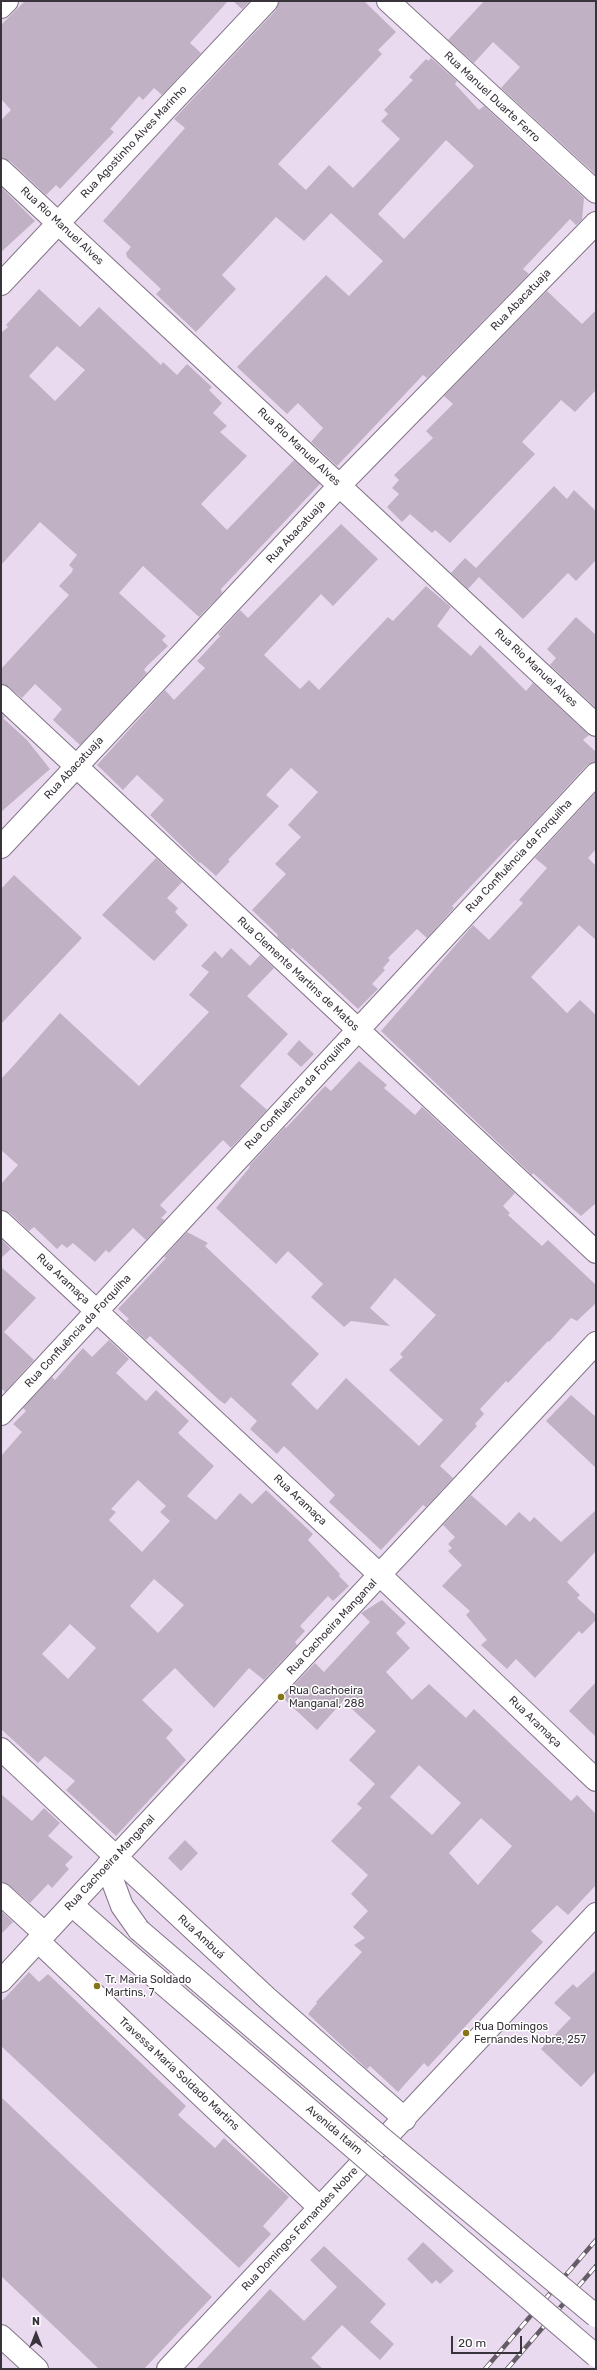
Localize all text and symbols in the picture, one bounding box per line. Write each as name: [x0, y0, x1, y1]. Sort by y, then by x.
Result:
street label: Rua Manuel Duarte Ferro: [441, 49, 543, 145]
street label: Rua Agostinho Alves Marinho: [78, 83, 190, 201]
street label: Rua Rio Manuel Alves: [18, 184, 106, 268]
street label: Rua Abacatuaja: [488, 266, 554, 334]
street label: Rua Rio Manuel Alves: [255, 405, 343, 489]
street label: Rua Abacatuaja: [264, 498, 328, 566]
street label: Rua Rio Manuel Alves: [492, 626, 580, 710]
street label: Rua Abacatuaja: [42, 734, 106, 802]
street label: Rua Confluência da Forquilha: [463, 797, 575, 915]
street label: Rua Clemente Martins de Matos: [234, 914, 362, 1034]
street label: Rua Confluência da Forquilha: [242, 1034, 354, 1152]
street label: Rua Aramaça: [34, 1251, 92, 1307]
street label: Rua Confluência da Forquilha: [22, 1272, 134, 1390]
street label: Rua Aramaça: [271, 1472, 329, 1528]
street label: Rua Cachoeira Manganal: [284, 1576, 380, 1678]
place label: Rua Cachoeira Manganal, 288: [289, 1684, 364, 1710]
marker: Rua Cachoeira Manganal, 288: [276, 1692, 286, 1702]
street label: Rua Aramaça: [506, 1694, 564, 1750]
street label: Rua Cachoeira Manganal: [62, 1812, 158, 1914]
street label: Rua Ambuá: [175, 1912, 227, 1962]
place label: Tr. Maria Soldado Martins, 7: [105, 1973, 191, 1999]
marker: Tr. Maria Soldado Martins, 7: [92, 1981, 102, 1991]
street label: Travessa Maria Soldado Martins: [116, 2015, 242, 2133]
place label: Rua Domingos Fernandes Nobre, 257: [474, 2020, 586, 2046]
marker: Rua Domingos Fernandes Nobre, 257: [461, 2028, 471, 2038]
street label: Avenida Itaim: [303, 2103, 365, 2157]
street label: Rua Domingos Fernandes Nobre: [239, 2164, 361, 2294]
north arrow: [16, 2314, 56, 2354]
text: N: [32, 2315, 40, 2328]
scale bar: [453, 2328, 524, 2354]
text: 20 m: [458, 2336, 486, 2350]

